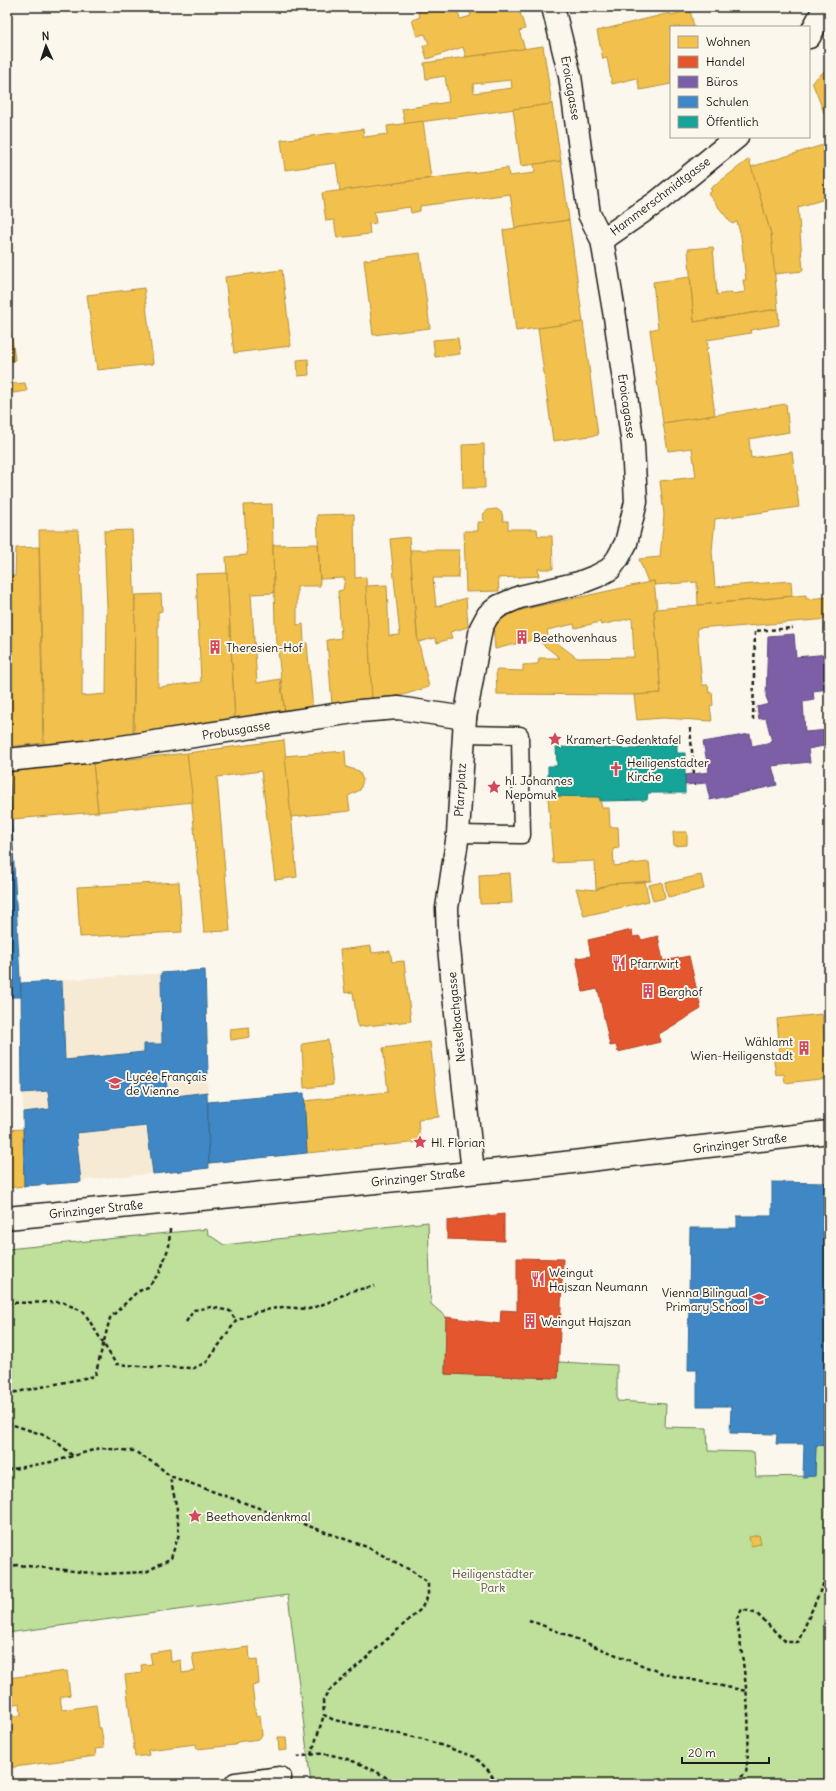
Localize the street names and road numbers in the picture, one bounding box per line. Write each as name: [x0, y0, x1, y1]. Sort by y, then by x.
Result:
street label: Eroicagasse: [558, 55, 584, 121]
street label: Hammerschmidtgasse: [607, 153, 713, 239]
street label: Eroicagasse: [615, 373, 639, 439]
street label: Probusgasse: [201, 717, 271, 743]
street label: Pfarrplatz: [451, 762, 469, 817]
street label: Nestelbachgasse: [444, 971, 468, 1063]
street label: Grinzinger Straße: [692, 1130, 788, 1156]
street label: Grinzinger Straße: [370, 1165, 466, 1189]
street label: Grinzinger Straße: [48, 1197, 144, 1221]

